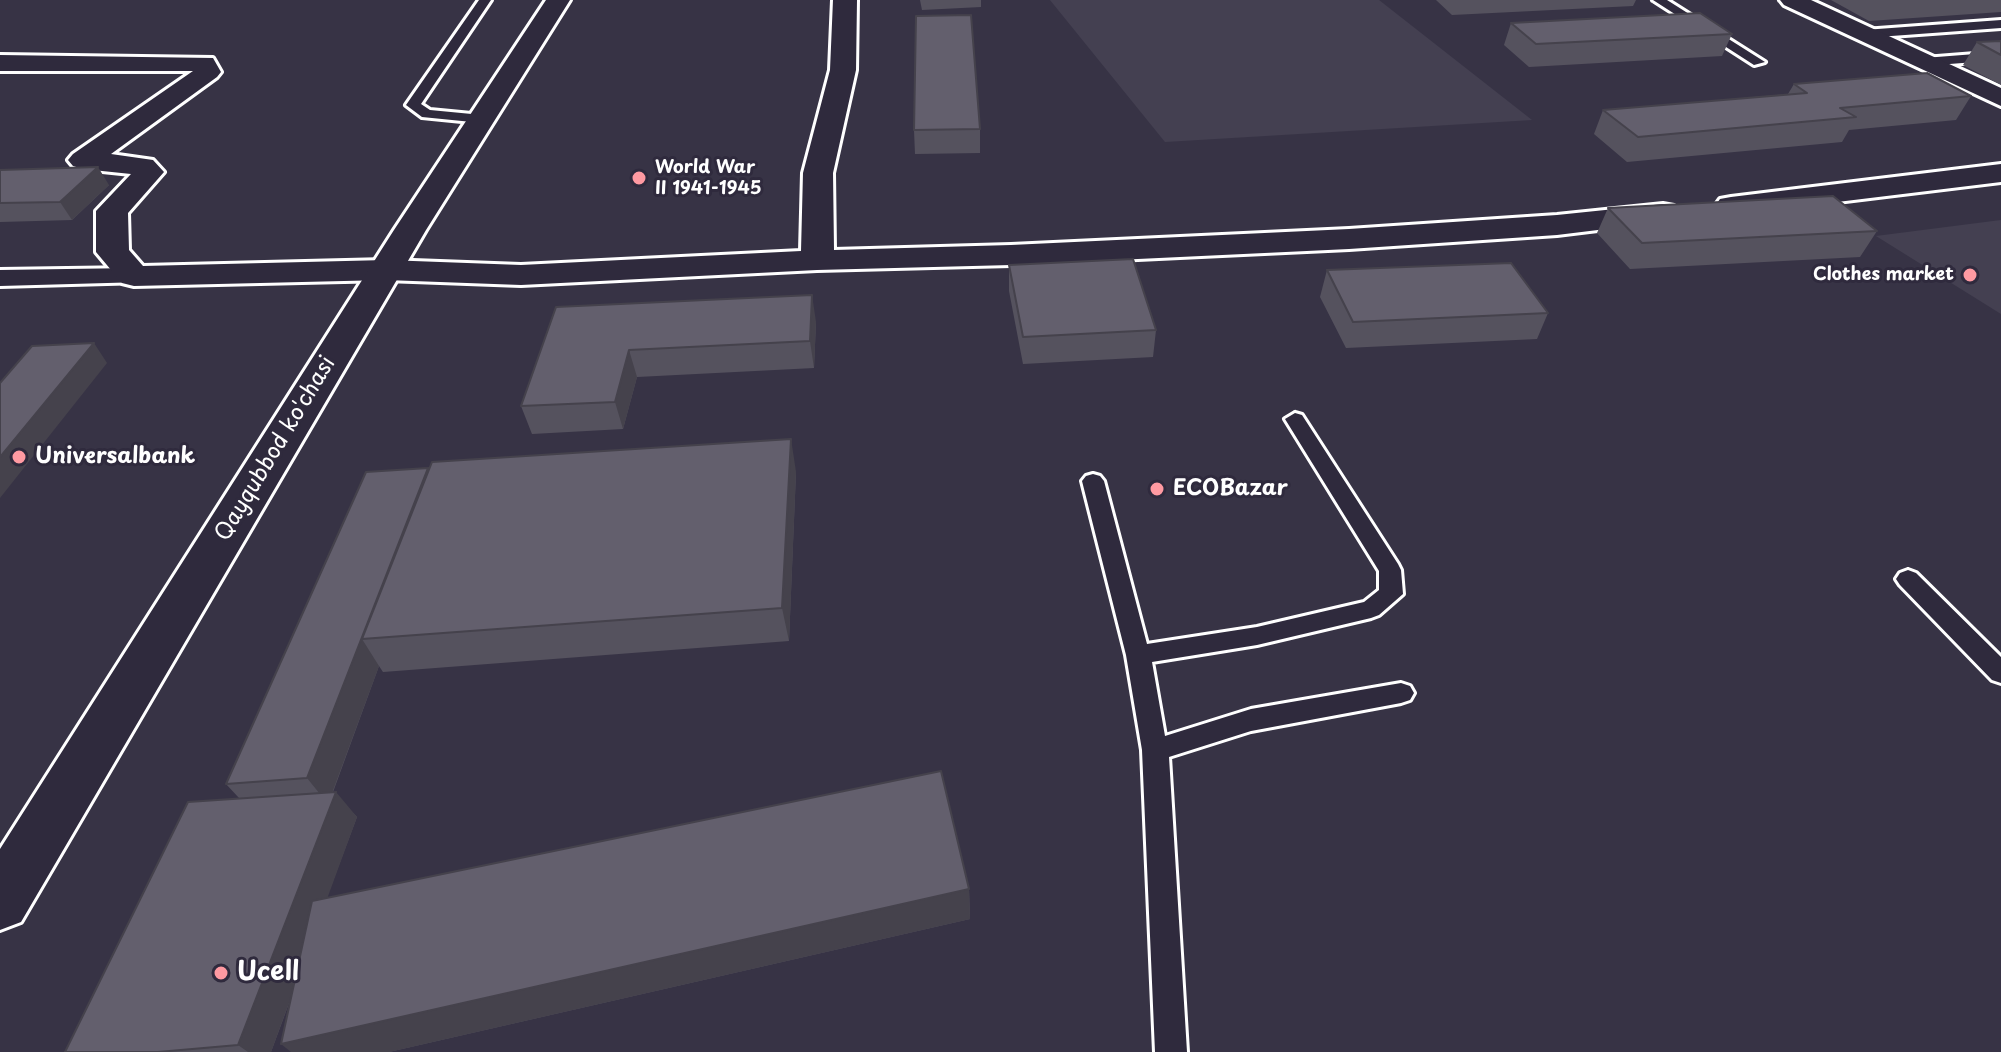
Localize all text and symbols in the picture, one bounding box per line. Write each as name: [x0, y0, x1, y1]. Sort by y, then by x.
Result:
place label: World War II 1941-1945: [655, 157, 762, 200]
marker: World War II 1941-1945: [630, 169, 648, 187]
place label: Clothes market: [1813, 264, 1954, 286]
marker: Clothes market: [1961, 266, 1979, 284]
street label: Qayqubbod ko'chasi: [210, 352, 342, 546]
place label: Universalbank: [35, 444, 195, 470]
marker: Universalbank: [10, 448, 28, 466]
place label: ECOBazar: [1173, 476, 1288, 502]
marker: ECOBazar: [1148, 480, 1166, 498]
place label: Ucell: [237, 957, 299, 989]
marker: Ucell: [212, 964, 230, 982]

